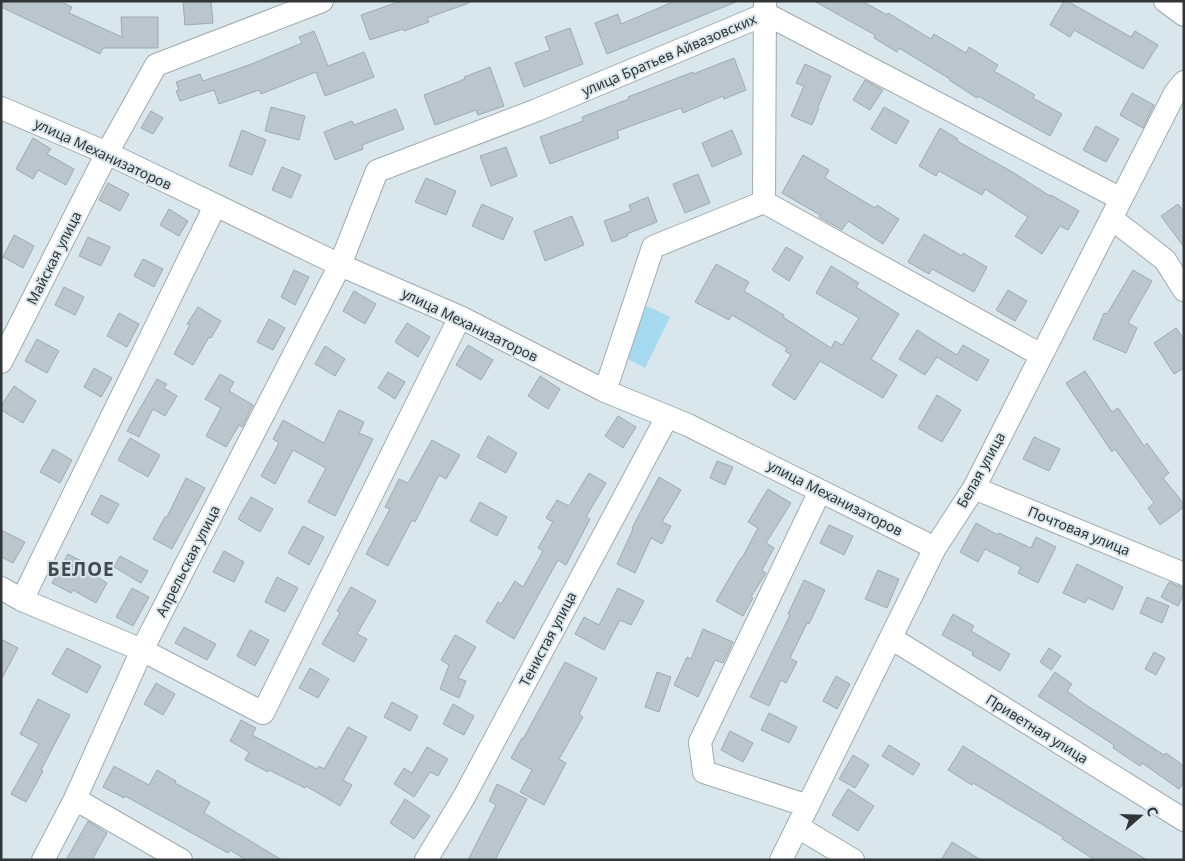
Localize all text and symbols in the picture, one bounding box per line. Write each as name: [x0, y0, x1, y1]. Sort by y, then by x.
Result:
street label: улица Братьев Айвазовских: [579, 9, 760, 100]
street label: улица Механизаторов: [32, 113, 175, 194]
street label: Майская улица: [22, 208, 85, 308]
street label: улица Механизаторов: [399, 283, 542, 366]
street label: Белая улица: [952, 429, 1009, 511]
street label: улица Механизаторов: [764, 455, 906, 540]
street label: Почтовая улица: [1025, 501, 1133, 560]
street label: Апрельская улица: [151, 502, 224, 620]
district label: БЕЛОЕ: [47, 556, 115, 582]
street label: Тенистая улица: [515, 588, 581, 690]
street label: Приветная улица: [983, 689, 1092, 768]
north arrow: [1115, 791, 1165, 841]
text: С: [1142, 804, 1163, 819]

